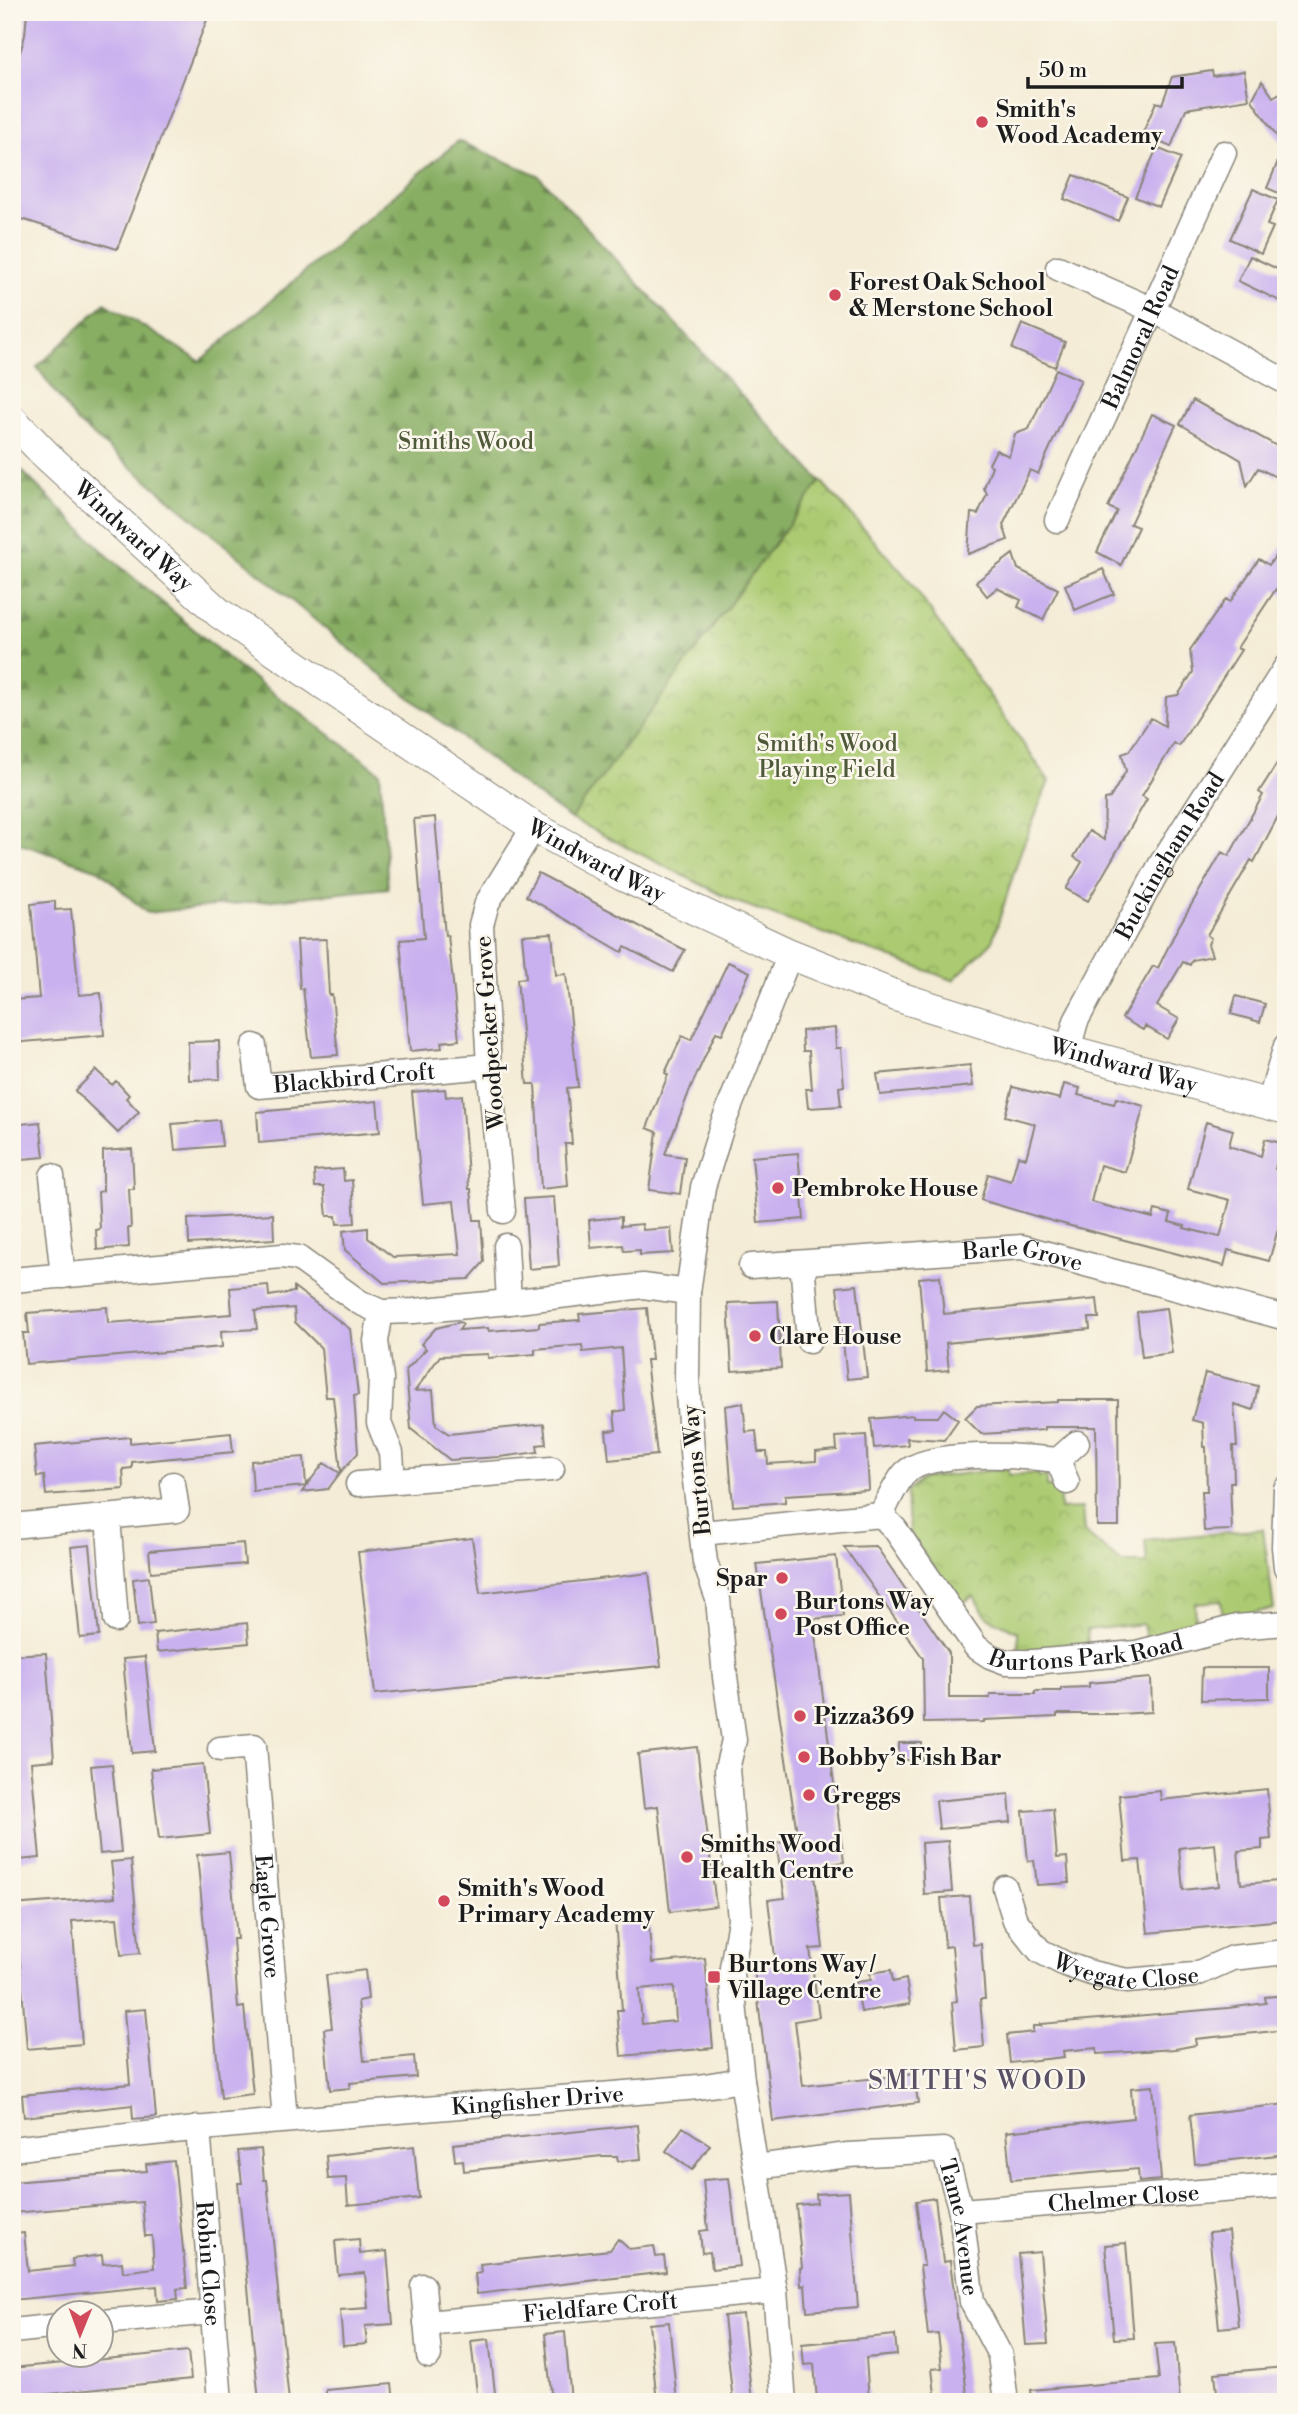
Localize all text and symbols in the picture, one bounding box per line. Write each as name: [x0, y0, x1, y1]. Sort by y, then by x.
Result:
scale bar: [1028, 46, 1182, 90]
text: 50 m: [1039, 58, 1087, 84]
place label: Smith's Wood Academy: [995, 96, 1163, 150]
marker: Smith's Wood Academy: [974, 114, 990, 130]
street label: Balmoral Road: [1096, 262, 1186, 414]
place label: Forest Oak School & Merstone School: [849, 269, 1054, 323]
marker: Forest Oak School & Merstone School: [827, 287, 843, 303]
park label: Smiths Wood: [398, 428, 534, 456]
street label: Windward Way: [67, 474, 199, 598]
park label: Smith's Wood Playing Field: [757, 730, 897, 784]
street label: Buckingham Road: [1109, 767, 1231, 945]
street label: Windward Way: [522, 813, 670, 909]
street label: Woodpecker Grove: [469, 935, 511, 1132]
street label: Windward Way: [1045, 1032, 1201, 1100]
street label: Blackbird Croft: [272, 1058, 436, 1100]
place label: Pembroke House: [792, 1175, 978, 1203]
marker: Pembroke House: [770, 1180, 786, 1196]
street label: Barle Grove: [960, 1234, 1086, 1278]
place label: Clare House: [769, 1323, 902, 1351]
marker: Clare House: [747, 1328, 763, 1344]
street label: Burtons Way: [676, 1402, 718, 1538]
place label: Spar: [716, 1565, 768, 1593]
marker: Spar: [774, 1570, 790, 1586]
place label: Burtons Way Post Office: [795, 1588, 934, 1642]
marker: Burtons Way Post Office: [773, 1606, 789, 1622]
street label: Burtons Park Road: [984, 1628, 1186, 1677]
place label: Pizza369: [814, 1703, 915, 1731]
marker: Pizza369: [792, 1708, 808, 1724]
place label: Bobby’s Fish Bar: [818, 1744, 1002, 1772]
marker: Bobby’s Fish Bar: [796, 1749, 812, 1765]
place label: Greggs: [823, 1782, 901, 1810]
marker: Greggs: [801, 1787, 817, 1803]
place label: Smiths Wood Health Centre: [701, 1831, 854, 1885]
marker: Smiths Wood Health Centre: [679, 1849, 695, 1865]
street label: Eagle Grove: [248, 1853, 286, 1980]
place label: Smith's Wood Primary Academy: [458, 1875, 655, 1929]
marker: Smith's Wood Primary Academy: [436, 1893, 452, 1909]
street label: Wyegate Close: [1047, 1947, 1200, 1996]
place label: Burtons Way / Village Centre: [727, 1951, 881, 2005]
marker: Burtons Way / Village Centre: [706, 1969, 722, 1985]
district label: SMITH'S WOOD: [868, 2065, 1088, 2097]
street label: Kingfisher Drive: [450, 2080, 625, 2122]
street label: Tame Avenue: [932, 2156, 984, 2297]
street label: Chelmer Close: [1047, 2179, 1200, 2219]
street label: Robin Close: [189, 2200, 227, 2327]
street label: Fieldfare Croft: [522, 2287, 679, 2329]
north arrow: [46, 2298, 116, 2368]
text: N: [72, 2338, 87, 2362]

